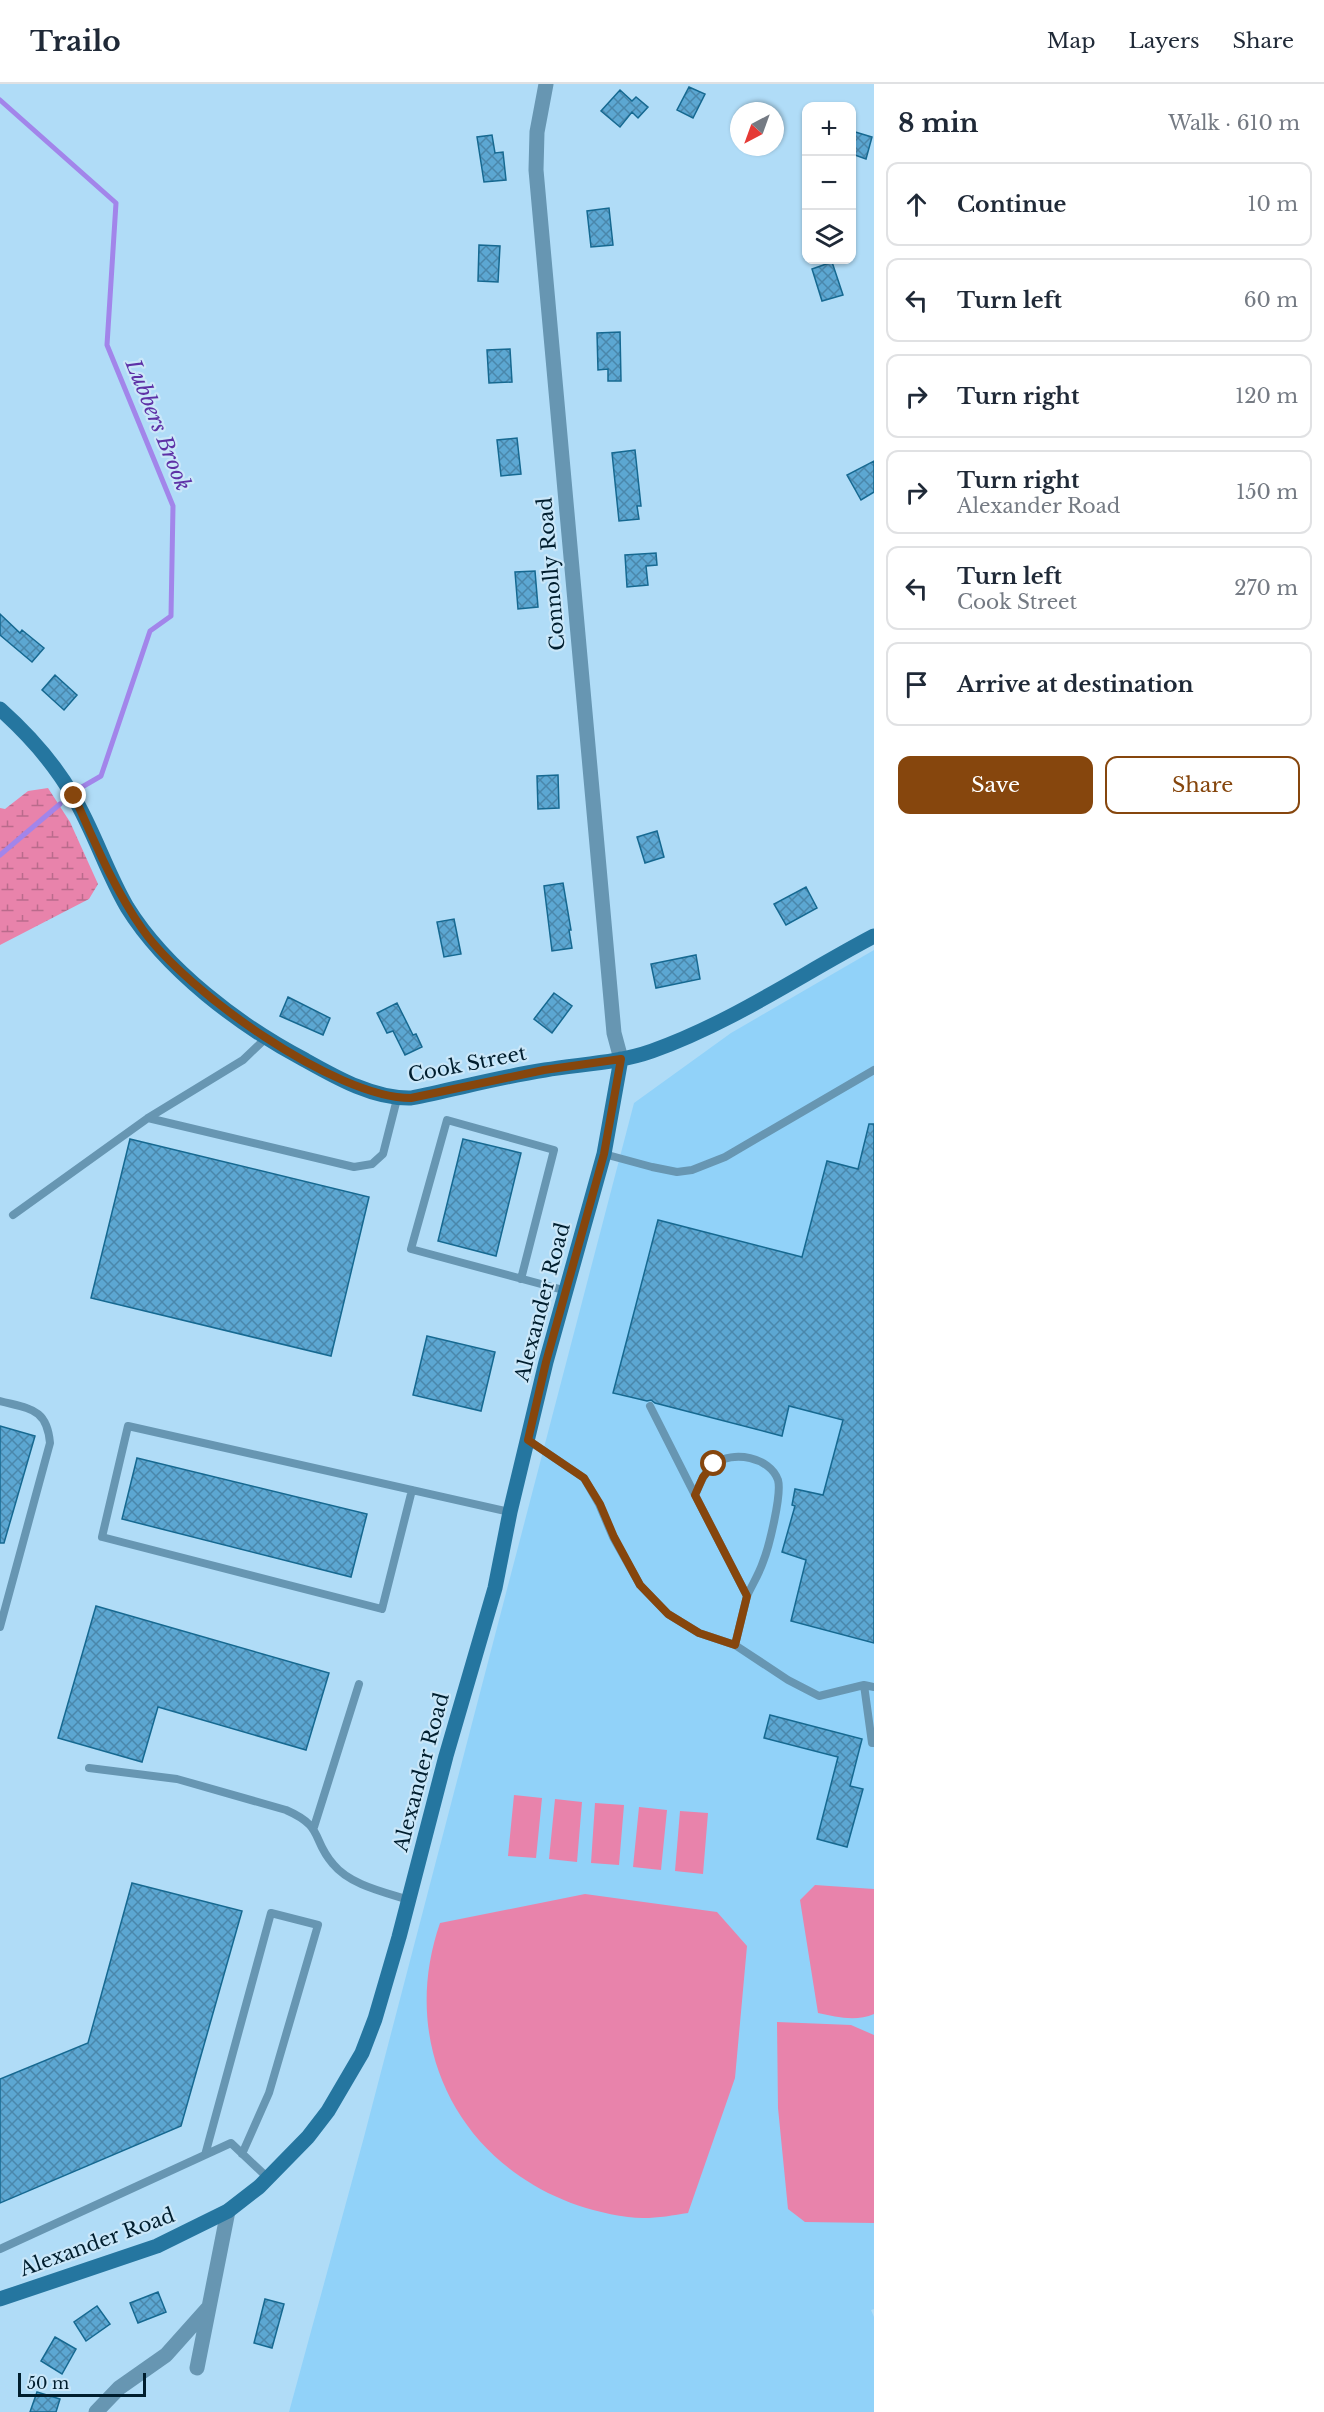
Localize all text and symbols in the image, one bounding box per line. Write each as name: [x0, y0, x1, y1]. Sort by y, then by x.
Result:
text: Trailo: [30, 24, 121, 59]
text: Map: [1047, 28, 1096, 54]
text: Layers: [1129, 28, 1200, 54]
text: Share: [1233, 28, 1294, 54]
north arrow: [730, 102, 784, 156]
map controls: [802, 102, 856, 264]
button: +: [802, 102, 856, 156]
text: 8 min: [898, 107, 978, 139]
text: Walk · 610 m: [1168, 111, 1300, 135]
button: −: [802, 156, 856, 210]
icon: ahead: [900, 188, 933, 221]
text: Continue: [957, 191, 1066, 218]
text: 10 m: [1248, 192, 1298, 216]
button: layers: [802, 210, 856, 264]
icon: left: [900, 284, 933, 317]
text: Turn left: [957, 287, 1062, 314]
text: 60 m: [1244, 288, 1298, 312]
water label: Lubbers Brook: [119, 354, 196, 495]
icon: right: [900, 380, 933, 413]
text: Turn right: [957, 383, 1079, 410]
text: 120 m: [1235, 384, 1298, 408]
text: Turn right: [957, 467, 1079, 494]
icon: right: [900, 476, 933, 509]
text: 150 m: [1236, 480, 1298, 504]
text: Alexander Road: [957, 494, 1120, 518]
street label: Connolly Road: [532, 496, 570, 652]
text: Turn left: [957, 563, 1062, 590]
icon: left: [900, 572, 933, 605]
text: 270 m: [1234, 576, 1298, 600]
text: Cook Street: [957, 590, 1077, 614]
icon: arrive: [900, 668, 933, 701]
text: Arrive at destination: [957, 671, 1194, 698]
button: Save: [898, 756, 1093, 814]
button: Share: [1105, 756, 1300, 814]
route end: [60, 782, 86, 808]
street label: Cook Street: [406, 1041, 529, 1087]
street label: Alexander Road: [509, 1220, 575, 1385]
route start: [700, 1450, 726, 1476]
street label: Alexander Road: [388, 1690, 454, 1855]
street label: Alexander Road: [15, 2203, 178, 2282]
scale bar: [18, 2370, 146, 2398]
text: 50 m: [27, 2373, 69, 2393]

